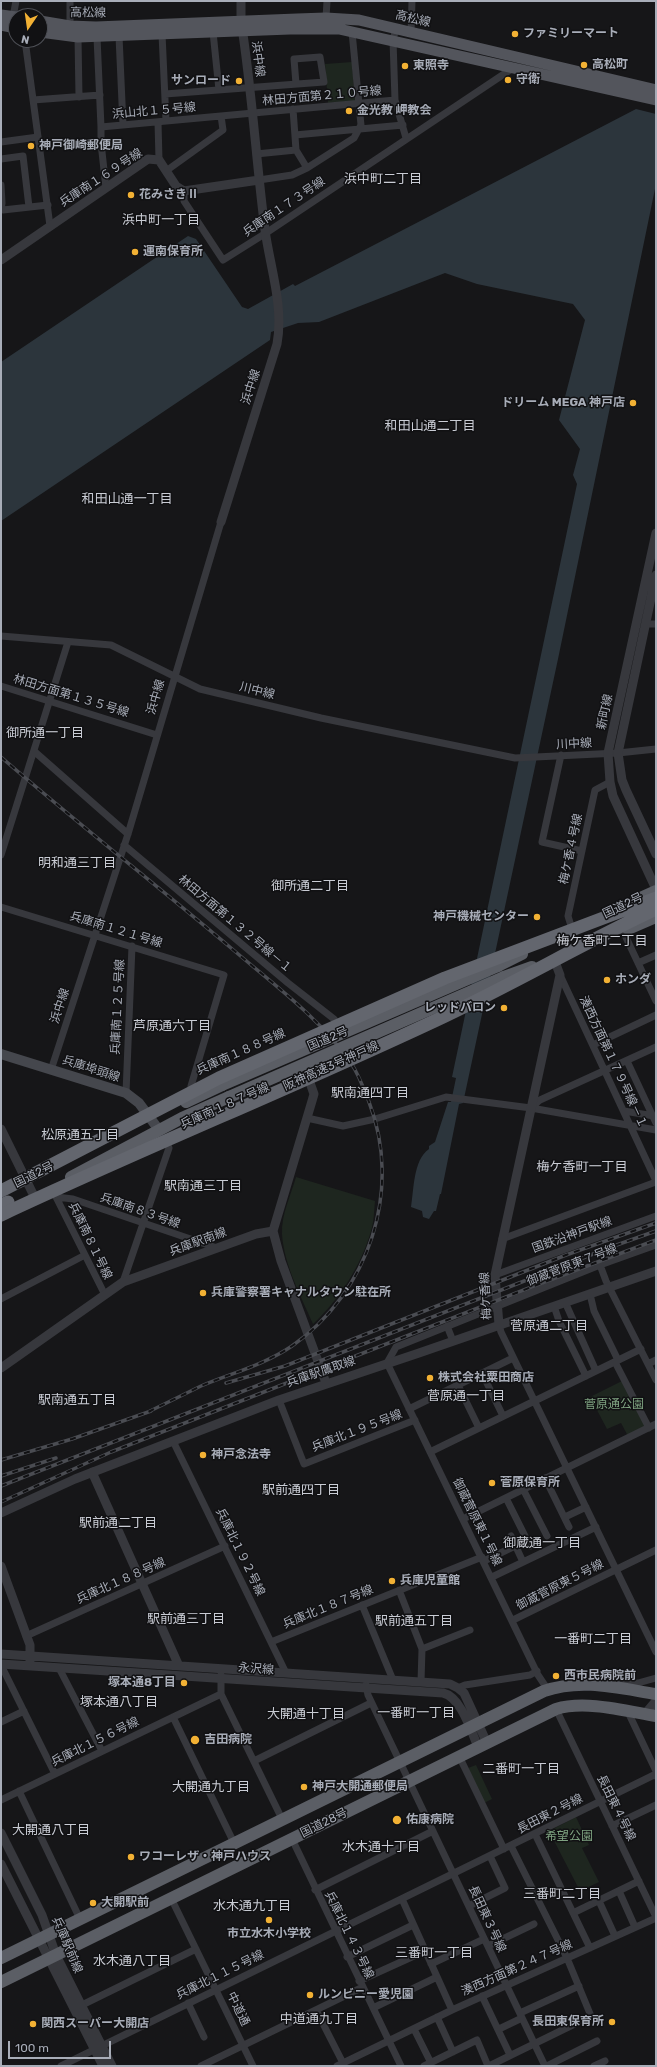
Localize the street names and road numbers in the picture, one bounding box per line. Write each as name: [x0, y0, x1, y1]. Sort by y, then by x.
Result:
street label: 高松線: [70, 5, 106, 21]
street label: 高松線: [394, 8, 432, 30]
street label: 浜中線: [249, 40, 267, 78]
street label: 林田方面第２１０号線: [262, 84, 382, 108]
street label: 浜山北１５号線: [112, 100, 196, 122]
street label: 兵庫南１６９号線: [57, 146, 145, 210]
street label: 兵庫南１７３号線: [240, 174, 328, 240]
street label: 浜中線: [239, 368, 263, 406]
street label: 林田方面第１３５号線: [12, 672, 130, 720]
street label: 浜中線: [144, 678, 168, 716]
street label: 川中線: [238, 680, 276, 702]
street label: 新町線: [594, 693, 616, 731]
street label: 川中線: [556, 736, 592, 752]
street label: 梅ケ香４号線: [556, 812, 586, 886]
street label: 林田方面第１３２号線－１: [175, 872, 295, 976]
street label: 国道2号: [600, 890, 646, 922]
street label: 兵庫南１２１号線: [68, 909, 164, 951]
street label: 兵庫南１２５号線: [108, 959, 128, 1055]
street label: 浜中線: [48, 987, 72, 1025]
street label: 湊西方面第１７９号線－１: [576, 994, 650, 1130]
street label: 国道2号: [305, 1024, 351, 1054]
street label: 兵庫南１８８号線: [194, 1026, 288, 1078]
street label: 阪神高速3号神戸線: [281, 1038, 381, 1094]
street label: 兵庫埠頭線: [60, 1053, 122, 1085]
street label: 兵庫南１８７号線: [178, 1080, 272, 1132]
street label: 国道2号: [11, 1159, 57, 1191]
street label: 兵庫南８３号線: [98, 1191, 182, 1231]
street label: 兵庫南８１号線: [65, 1200, 115, 1282]
street label: 国鉄沿神戸駅線: [530, 1214, 614, 1256]
street label: 兵庫駅南線: [167, 1225, 229, 1259]
street label: 御蔵菅原東７号線: [525, 1241, 619, 1289]
street label: 梅ケ香線: [478, 1272, 494, 1320]
street label: 兵庫駅鷹取線: [285, 1353, 357, 1391]
street label: 兵庫北１９５号線: [310, 1407, 404, 1455]
street label: 御蔵菅原東１号線: [449, 1476, 505, 1568]
street label: 兵庫北１９２号線: [212, 1506, 268, 1598]
street label: 兵庫北１８８号線: [74, 1555, 168, 1607]
street label: 御蔵菅原東５号線: [514, 1557, 606, 1613]
street label: 兵庫北１８７号線: [281, 1582, 375, 1632]
street label: 永沢線: [238, 1661, 274, 1677]
street label: 兵庫北１５６号線: [49, 1714, 141, 1770]
street label: 長田東４号線: [594, 1772, 638, 1844]
street label: 長田東２号線: [515, 1791, 585, 1837]
street label: 国道28号: [298, 1805, 350, 1841]
street label: 長田東３号線: [465, 1883, 509, 1955]
street label: 兵庫北１４３号線: [321, 1889, 377, 1981]
street label: 兵庫駅前線: [49, 1915, 85, 1975]
street label: 湊西方面第２４７号線: [459, 1937, 575, 1999]
street label: 兵庫北１１５号線: [174, 1947, 266, 2003]
street label: 中道通: [224, 1990, 252, 2028]

